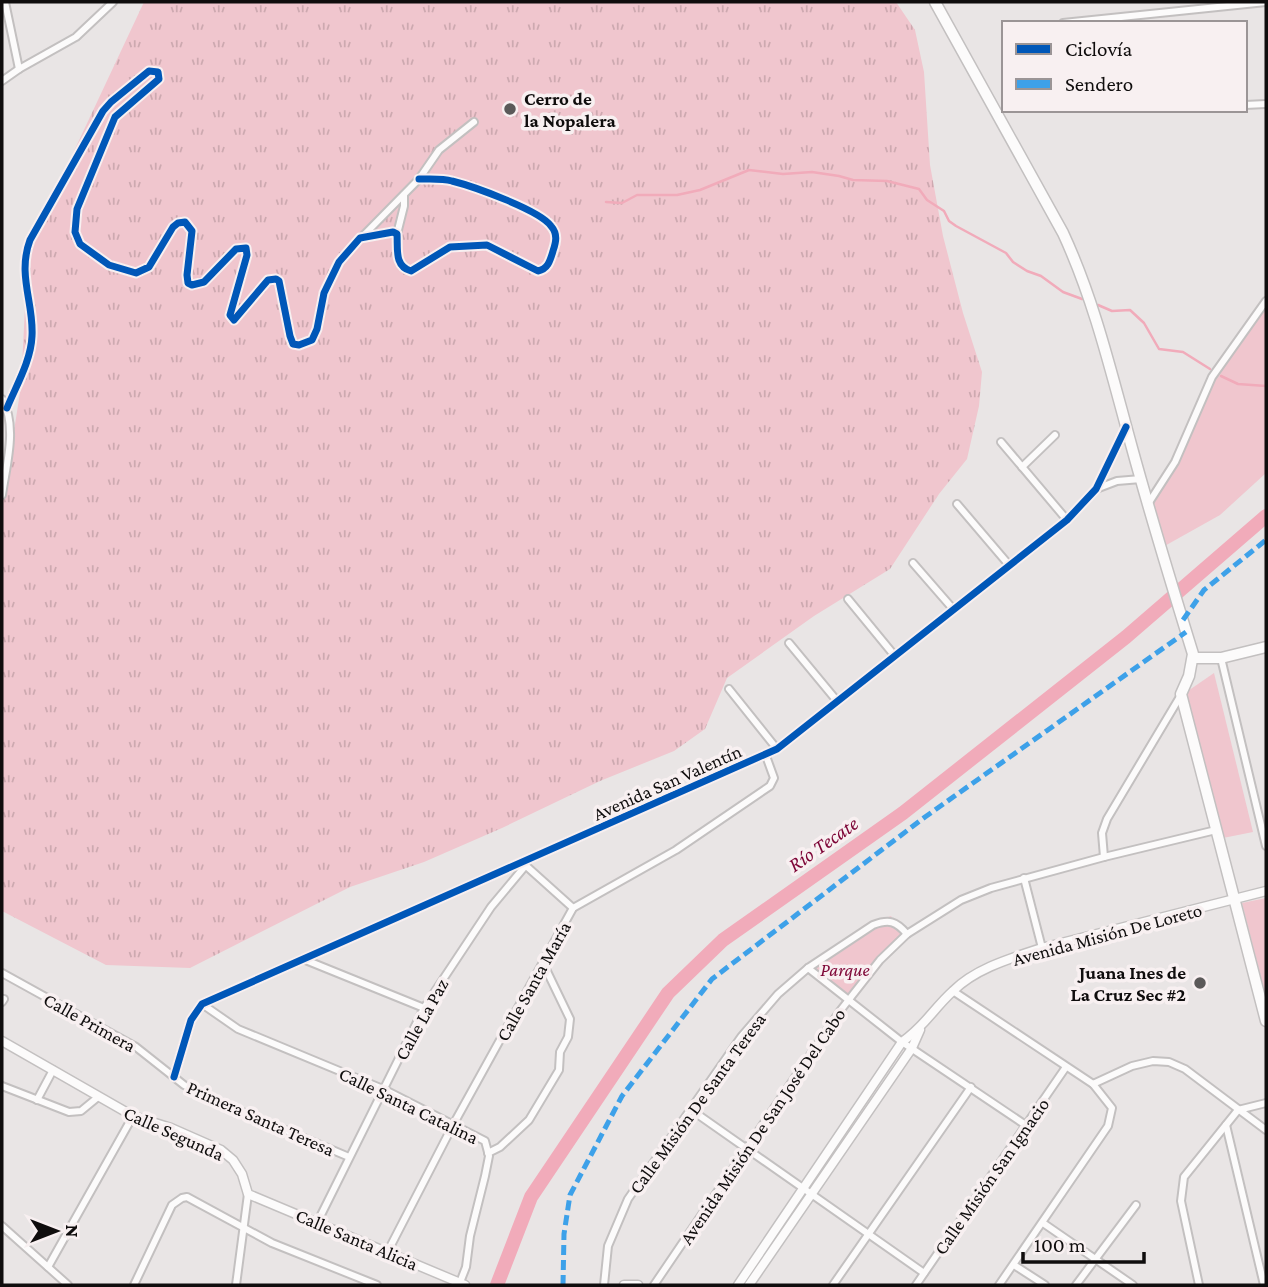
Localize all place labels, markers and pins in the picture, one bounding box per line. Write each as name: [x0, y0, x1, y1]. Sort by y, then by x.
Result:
place label: Cerro de la Nopalera: [524, 88, 616, 131]
marker: Cerro de la Nopalera: [502, 101, 518, 117]
place label: Juana Ines de La Cruz Sec #2: [1070, 962, 1186, 1005]
marker: Juana Ines de La Cruz Sec #2: [1192, 975, 1208, 991]

